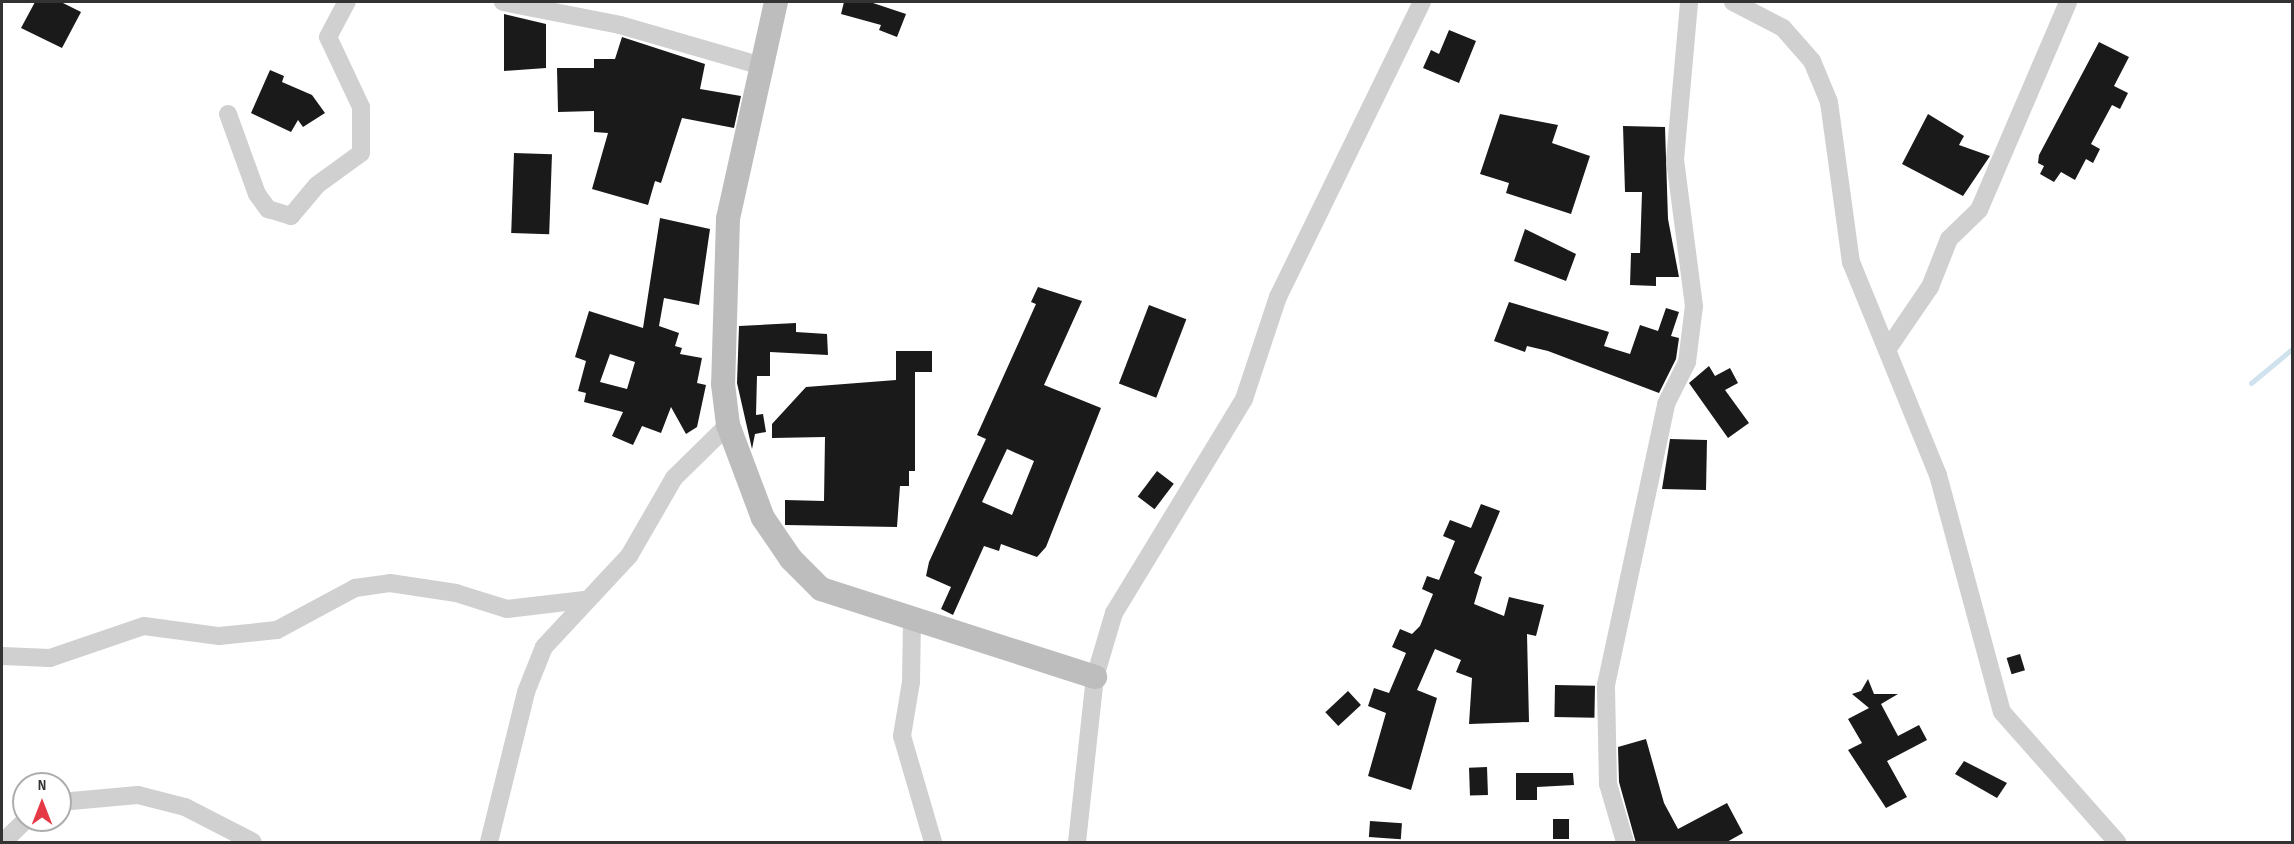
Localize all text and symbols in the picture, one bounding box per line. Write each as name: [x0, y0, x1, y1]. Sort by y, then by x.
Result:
north arrow: [12, 772, 72, 832]
text: N: [38, 776, 46, 795]

